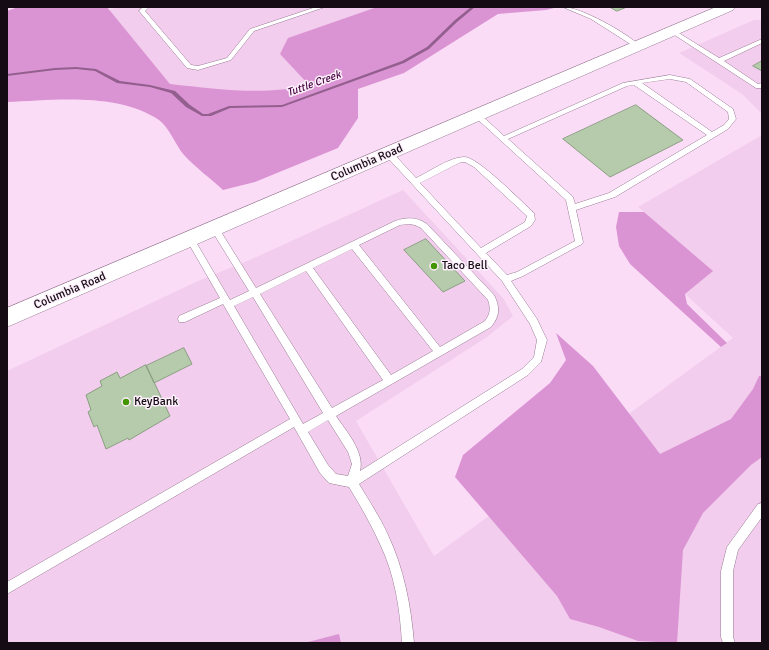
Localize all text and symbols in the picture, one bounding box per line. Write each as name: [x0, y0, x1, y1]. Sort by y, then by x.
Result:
water label: Tuttle Creek: [285, 68, 343, 100]
street label: Columbia Road: [329, 141, 405, 185]
place label: Taco Bell: [442, 259, 488, 273]
marker: Taco Bell: [429, 261, 439, 271]
street label: Columbia Road: [32, 269, 108, 313]
place label: KeyBank: [134, 395, 178, 409]
marker: KeyBank: [121, 397, 131, 407]

